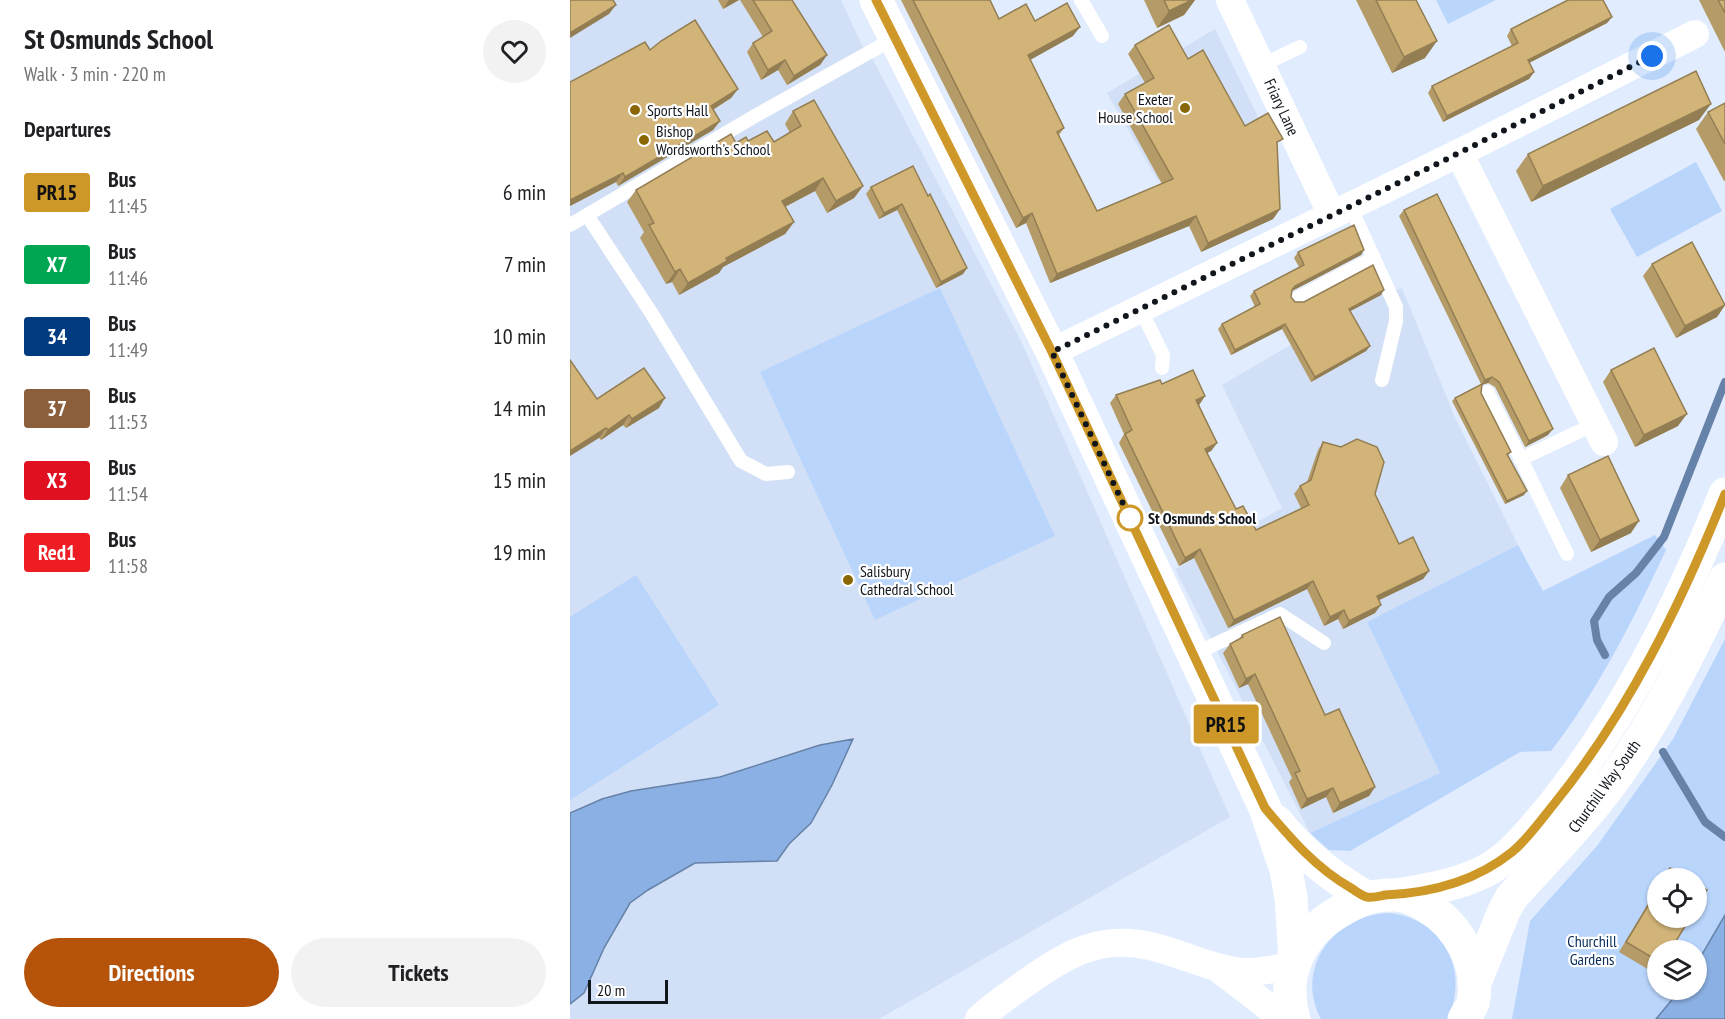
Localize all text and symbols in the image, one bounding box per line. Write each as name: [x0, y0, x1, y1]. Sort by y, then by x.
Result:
text: St Osmunds School: [24, 20, 213, 57]
button: heart: [483, 20, 546, 83]
your location: [1637, 41, 1667, 71]
text: Walk · 3 min · 220 m: [24, 61, 166, 87]
street label: Friary Lane: [1260, 75, 1304, 139]
place label: Exeter House School: [1098, 89, 1174, 127]
place label: Sports Hall: [647, 100, 708, 120]
marker: Exeter House School: [1178, 101, 1192, 115]
marker: Sports Hall: [628, 103, 642, 117]
text: Departures: [24, 115, 111, 143]
place label: Bishop Wordsworth's School: [656, 121, 770, 159]
marker: Bishop Wordsworth's School: [637, 133, 651, 147]
text: Bus: [108, 165, 136, 193]
text: 6 min: [503, 178, 546, 206]
text: PR15: [37, 179, 77, 206]
text: 11:45: [108, 193, 148, 219]
text: Bus: [108, 237, 136, 265]
text: 7 min: [504, 250, 546, 278]
text: X7: [46, 251, 68, 278]
text: 11:46: [108, 265, 148, 291]
text: Bus: [108, 309, 136, 337]
text: 10 min: [493, 322, 546, 350]
text: 34: [47, 323, 67, 350]
text: 11:49: [108, 337, 148, 363]
text: Bus: [108, 381, 136, 409]
text: 14 min: [493, 394, 546, 422]
text: 37: [47, 395, 67, 422]
text: 11:53: [108, 409, 148, 435]
text: Bus: [108, 453, 136, 481]
text: 15 min: [493, 466, 546, 494]
text: X3: [46, 467, 68, 494]
text: 11:54: [108, 481, 148, 507]
marker: St Osmunds School: [1117, 505, 1143, 531]
place label: St Osmunds School: [1148, 508, 1256, 528]
text: Bus: [108, 525, 136, 553]
text: 19 min: [493, 538, 546, 566]
text: Red1: [38, 539, 76, 566]
text: 11:58: [108, 553, 148, 579]
place label: Salisbury Cathedral School: [860, 561, 954, 599]
marker: Salisbury Cathedral School: [841, 573, 855, 587]
line badge: PR15: [1184, 704, 1268, 744]
text: PR15: [1206, 711, 1246, 738]
street label: Churchill Way South: [1564, 736, 1644, 836]
map controls: [1647, 868, 1707, 1000]
button: locate: [1647, 868, 1707, 928]
park label: Churchill Gardens: [1567, 931, 1617, 969]
button: Directions: [24, 938, 279, 1007]
button: Tickets: [291, 938, 546, 1007]
button: layers: [1647, 940, 1707, 1000]
scale bar: [588, 977, 668, 1004]
text: 20 m: [597, 980, 625, 1000]

